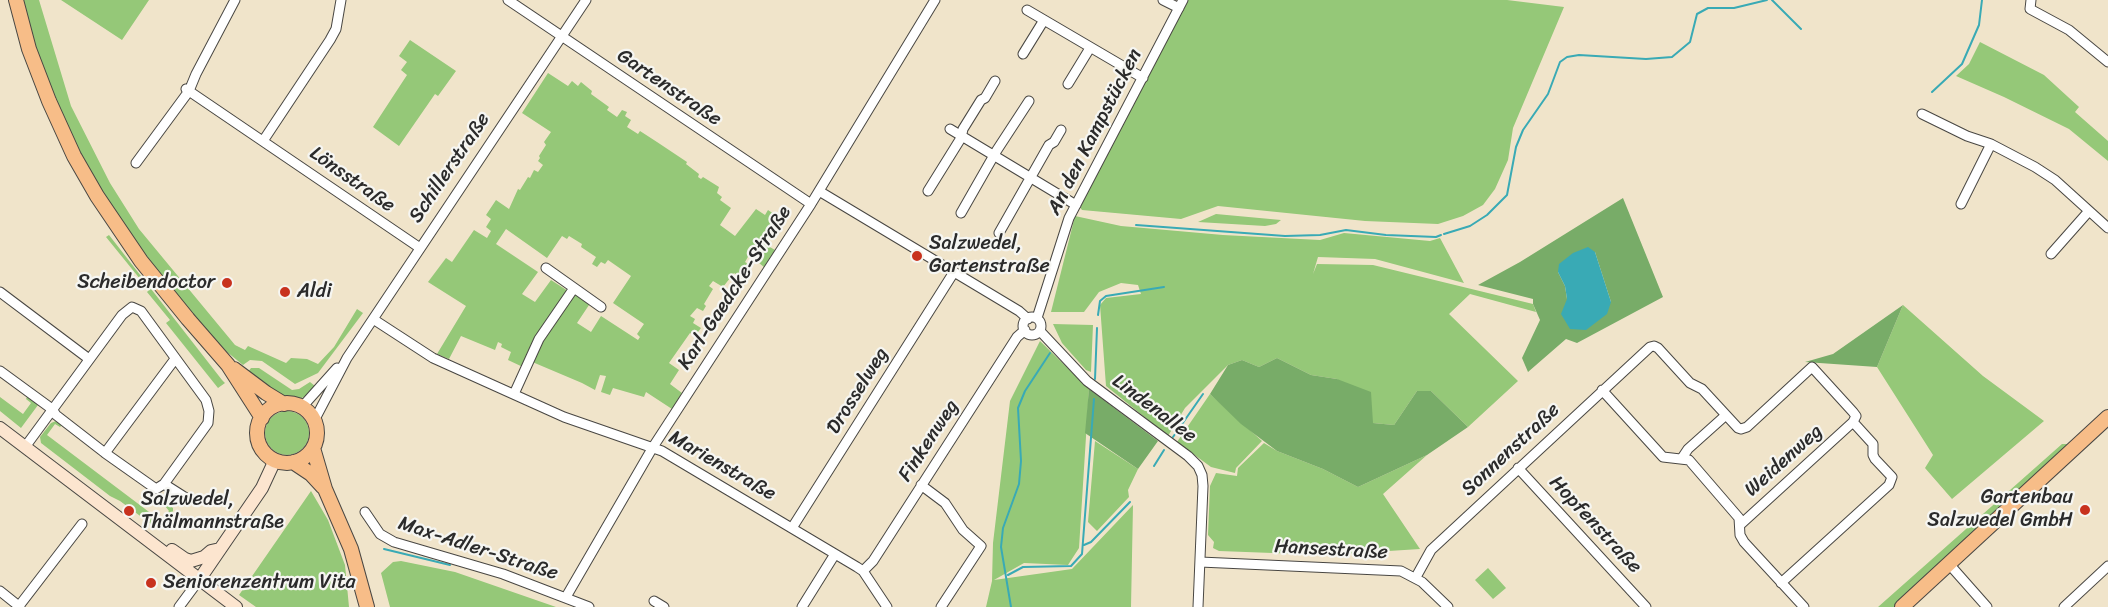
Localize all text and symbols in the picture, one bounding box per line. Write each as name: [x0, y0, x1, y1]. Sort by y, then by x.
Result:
street label: Gartenstraße: [612, 44, 726, 132]
street label: An den Kampstücken: [1043, 45, 1147, 219]
street label: Schillerstraße: [404, 108, 496, 228]
street label: Lönsstraße: [305, 142, 399, 218]
street label: Karl-Gaedcke-Straße: [673, 202, 797, 374]
place label: Salzwedel, Gartenstraße: [929, 232, 1050, 279]
marker: Salzwedel, Gartenstraße: [910, 249, 924, 263]
place label: Scheibendoctor: [77, 271, 215, 295]
marker: Scheibendoctor: [220, 276, 234, 290]
place label: Aldi: [297, 280, 332, 304]
marker: Aldi: [278, 285, 292, 299]
street label: Drosselweg: [822, 343, 894, 439]
street label: Lindenallee: [1107, 370, 1201, 448]
street label: Finkenweg: [894, 396, 964, 486]
street label: Sonnenstraße: [1457, 398, 1565, 502]
street label: Weidenweg: [1740, 420, 1828, 502]
street label: Marienstraße: [664, 426, 780, 506]
street label: Hopfenstraße: [1544, 471, 1646, 579]
place label: Gartenbau Salzwedel GmbH: [1927, 486, 2073, 533]
place label: Salzwedel, Thälmannstraße: [141, 488, 284, 535]
marker: Gartenbau Salzwedel GmbH: [2078, 503, 2092, 517]
marker: Salzwedel, Thälmannstraße: [122, 504, 136, 518]
street label: Max-Adler-Straße: [395, 512, 561, 586]
street label: Hansestraße: [1274, 535, 1388, 565]
place label: Seniorenzentrum Vita: [163, 571, 356, 595]
marker: Seniorenzentrum Vita: [144, 576, 158, 590]

